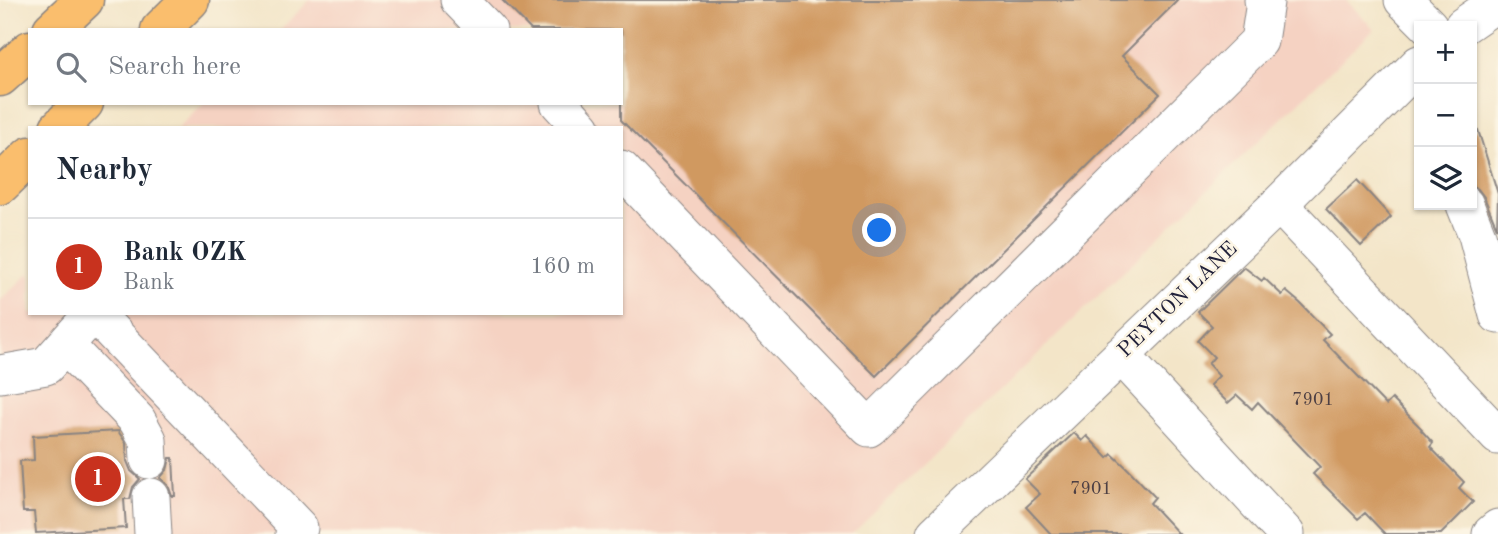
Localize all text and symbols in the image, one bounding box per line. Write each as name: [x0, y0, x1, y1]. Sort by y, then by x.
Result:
map controls: [1414, 21, 1477, 210]
button: +: [1414, 21, 1477, 84]
search box: [28, 28, 623, 105]
icon: search: [52, 48, 90, 86]
text: Search here: [108, 54, 241, 80]
button: −: [1414, 84, 1477, 147]
button: layers: [1414, 147, 1477, 210]
text: Nearby: [56, 156, 153, 186]
your location: [862, 213, 896, 247]
street label: PEYTON LANE: [1114, 238, 1242, 362]
text: Bank OZK: [123, 240, 246, 266]
text: 1: [72, 255, 86, 278]
text: 160 m: [530, 255, 595, 278]
text: Bank: [123, 271, 175, 294]
house number: 7901: [1292, 391, 1334, 409]
pin: 1: [75, 453, 121, 505]
house number: 7901: [1070, 480, 1112, 498]

